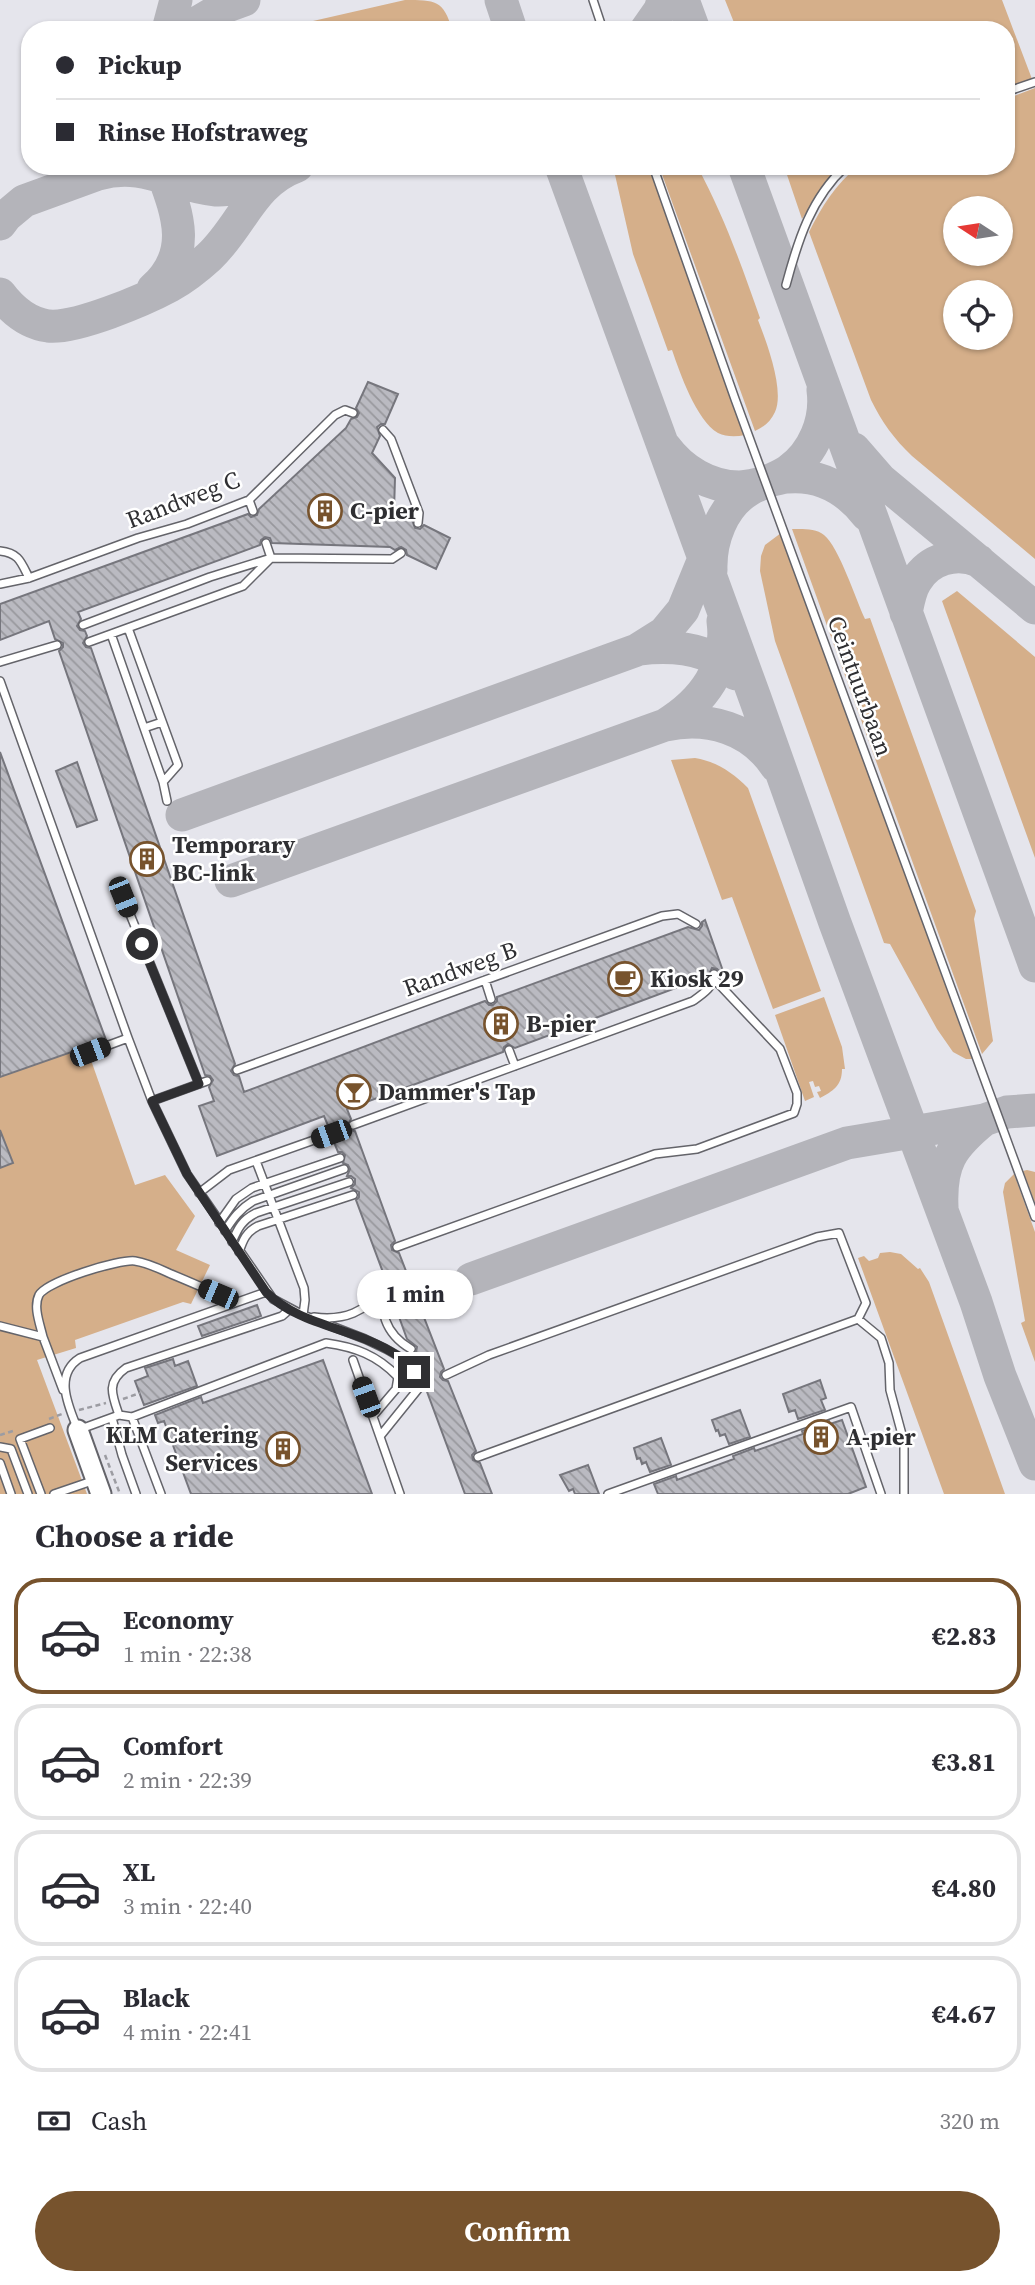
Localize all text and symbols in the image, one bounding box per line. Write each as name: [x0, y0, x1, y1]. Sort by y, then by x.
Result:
text: Pickup: [98, 47, 182, 83]
text: Rinse Hofstraweg: [98, 114, 308, 150]
north arrow: [943, 196, 1013, 266]
map controls: [943, 196, 1013, 350]
button: locate: [943, 280, 1013, 350]
street label: Randweg C: [121, 463, 244, 536]
building icon: C-pier: [306, 492, 344, 530]
place label: C-pier: [350, 494, 420, 527]
street label: Ceintuurbaan: [820, 611, 901, 761]
place label: Temporary BC-link: [172, 828, 296, 889]
building icon: Temporary BC-link: [128, 840, 166, 878]
car: [106, 874, 141, 920]
route start: [126, 928, 158, 960]
street label: Randweg B: [398, 933, 521, 1004]
cafe icon: Kiosk 29: [606, 960, 644, 998]
place label: Kiosk 29: [650, 962, 744, 995]
building icon: B-pier: [482, 1005, 520, 1043]
place label: B-pier: [526, 1007, 597, 1040]
car: [67, 1035, 114, 1069]
bar icon: Dammer's Tap: [335, 1073, 373, 1111]
place label: Dammer's Tap: [378, 1075, 536, 1108]
car: [308, 1117, 355, 1151]
callout: 1 min: [356, 1270, 472, 1320]
car: [195, 1276, 242, 1312]
text: 1 min: [385, 1278, 445, 1310]
route end: [398, 1356, 430, 1388]
car: [349, 1374, 384, 1420]
place label: KLM Catering Services: [106, 1418, 258, 1479]
building icon: A-pier: [802, 1418, 840, 1456]
place label: A-pier: [846, 1420, 917, 1453]
building icon: KLM Catering Services: [264, 1430, 302, 1468]
text: Choose a ride: [35, 1514, 234, 1558]
text: Economy: [123, 1602, 234, 1638]
icon: car: [39, 1605, 102, 1668]
text: €2.83: [932, 1618, 996, 1654]
text: 1 min · 22:38: [123, 1638, 252, 1670]
text: Comfort: [123, 1728, 223, 1764]
icon: car: [39, 1731, 102, 1794]
text: €3.81: [932, 1744, 996, 1780]
text: 2 min · 22:39: [123, 1764, 252, 1796]
text: XL: [123, 1854, 155, 1890]
icon: car: [39, 1857, 102, 1920]
text: €4.80: [932, 1870, 996, 1906]
text: 3 min · 22:40: [123, 1890, 252, 1922]
text: Black: [123, 1980, 190, 2016]
icon: car: [39, 1983, 102, 2046]
text: €4.67: [932, 1996, 996, 2032]
text: 4 min · 22:41: [123, 2016, 252, 2048]
icon: cash: [35, 2102, 73, 2140]
text: Cash: [91, 2103, 147, 2139]
text: 320 m: [939, 2105, 1000, 2137]
button: Confirm: [35, 2191, 1000, 2271]

